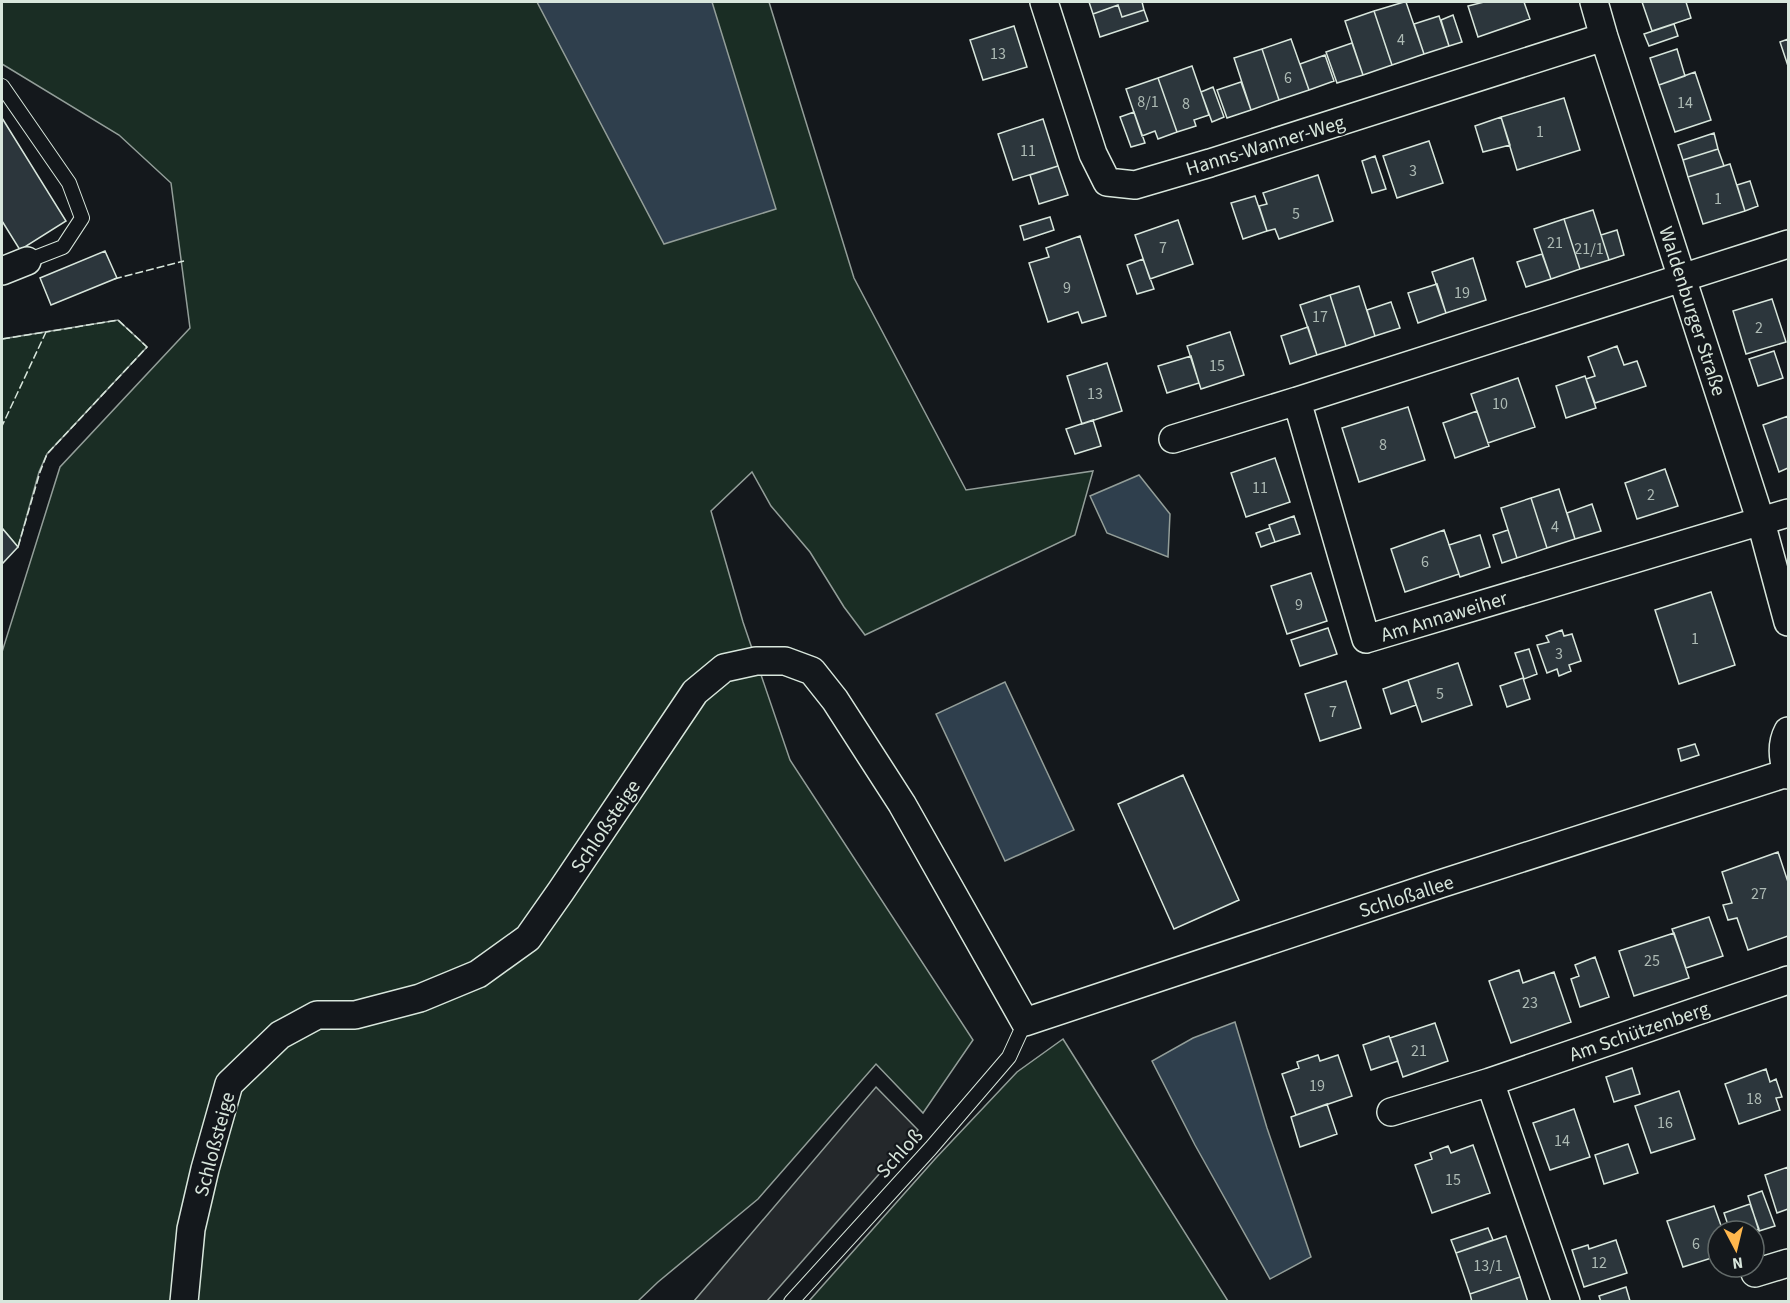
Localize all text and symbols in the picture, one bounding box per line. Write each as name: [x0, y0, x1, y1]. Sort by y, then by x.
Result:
house number: 4: [1397, 29, 1405, 51]
house number: 13: [990, 43, 1006, 65]
house number: 6: [1284, 67, 1292, 89]
house number: 8/1: [1137, 91, 1159, 113]
house number: 14: [1677, 92, 1693, 114]
house number: 8: [1182, 93, 1190, 115]
street label: Hanns-Wanner-Weg: [1182, 108, 1348, 183]
house number: 1: [1536, 121, 1544, 143]
house number: 11: [1020, 140, 1036, 162]
house number: 3: [1409, 160, 1417, 182]
house number: 1: [1714, 188, 1722, 210]
house number: 5: [1292, 203, 1300, 225]
street label: Waldenburger Straße: [1651, 223, 1733, 400]
house number: 21: [1547, 232, 1563, 254]
house number: 7: [1159, 237, 1167, 259]
house number: 21/1: [1574, 238, 1604, 260]
house number: 9: [1063, 277, 1071, 299]
house number: 19: [1454, 282, 1470, 304]
house number: 17: [1312, 306, 1328, 328]
house number: 2: [1755, 317, 1763, 339]
house number: 15: [1209, 355, 1225, 377]
house number: 13: [1087, 383, 1103, 405]
house number: 10: [1492, 393, 1508, 415]
house number: 8: [1379, 434, 1387, 456]
house number: 11: [1252, 477, 1268, 499]
house number: 2: [1647, 484, 1655, 506]
house number: 4: [1551, 516, 1559, 538]
house number: 6: [1421, 551, 1429, 573]
street label: Am Annaweiher: [1377, 584, 1511, 650]
house number: 9: [1295, 594, 1303, 616]
house number: 1: [1691, 628, 1699, 650]
house number: 3: [1555, 643, 1563, 665]
house number: 5: [1436, 683, 1444, 705]
house number: 7: [1329, 701, 1337, 723]
street label: Schloßsteige: [564, 774, 647, 879]
street label: Schloßallee: [1355, 868, 1457, 925]
house number: 27: [1751, 883, 1767, 905]
house number: 25: [1644, 950, 1660, 972]
house number: 23: [1522, 992, 1538, 1014]
street label: Am Schützenberg: [1565, 995, 1713, 1069]
house number: 21: [1411, 1040, 1427, 1062]
house number: 19: [1309, 1075, 1325, 1097]
house number: 18: [1746, 1088, 1762, 1110]
street label: Schloßsteige: [188, 1089, 242, 1200]
house number: 16: [1657, 1112, 1673, 1134]
street label: Schloß: [870, 1123, 930, 1185]
house number: 14: [1554, 1130, 1570, 1152]
house number: 15: [1445, 1169, 1461, 1191]
north arrow: [1706, 1219, 1766, 1279]
house number: 6: [1692, 1233, 1700, 1255]
text: N: [1731, 1251, 1744, 1274]
house number: 12: [1591, 1252, 1607, 1274]
house number: 13/1: [1473, 1255, 1503, 1277]

